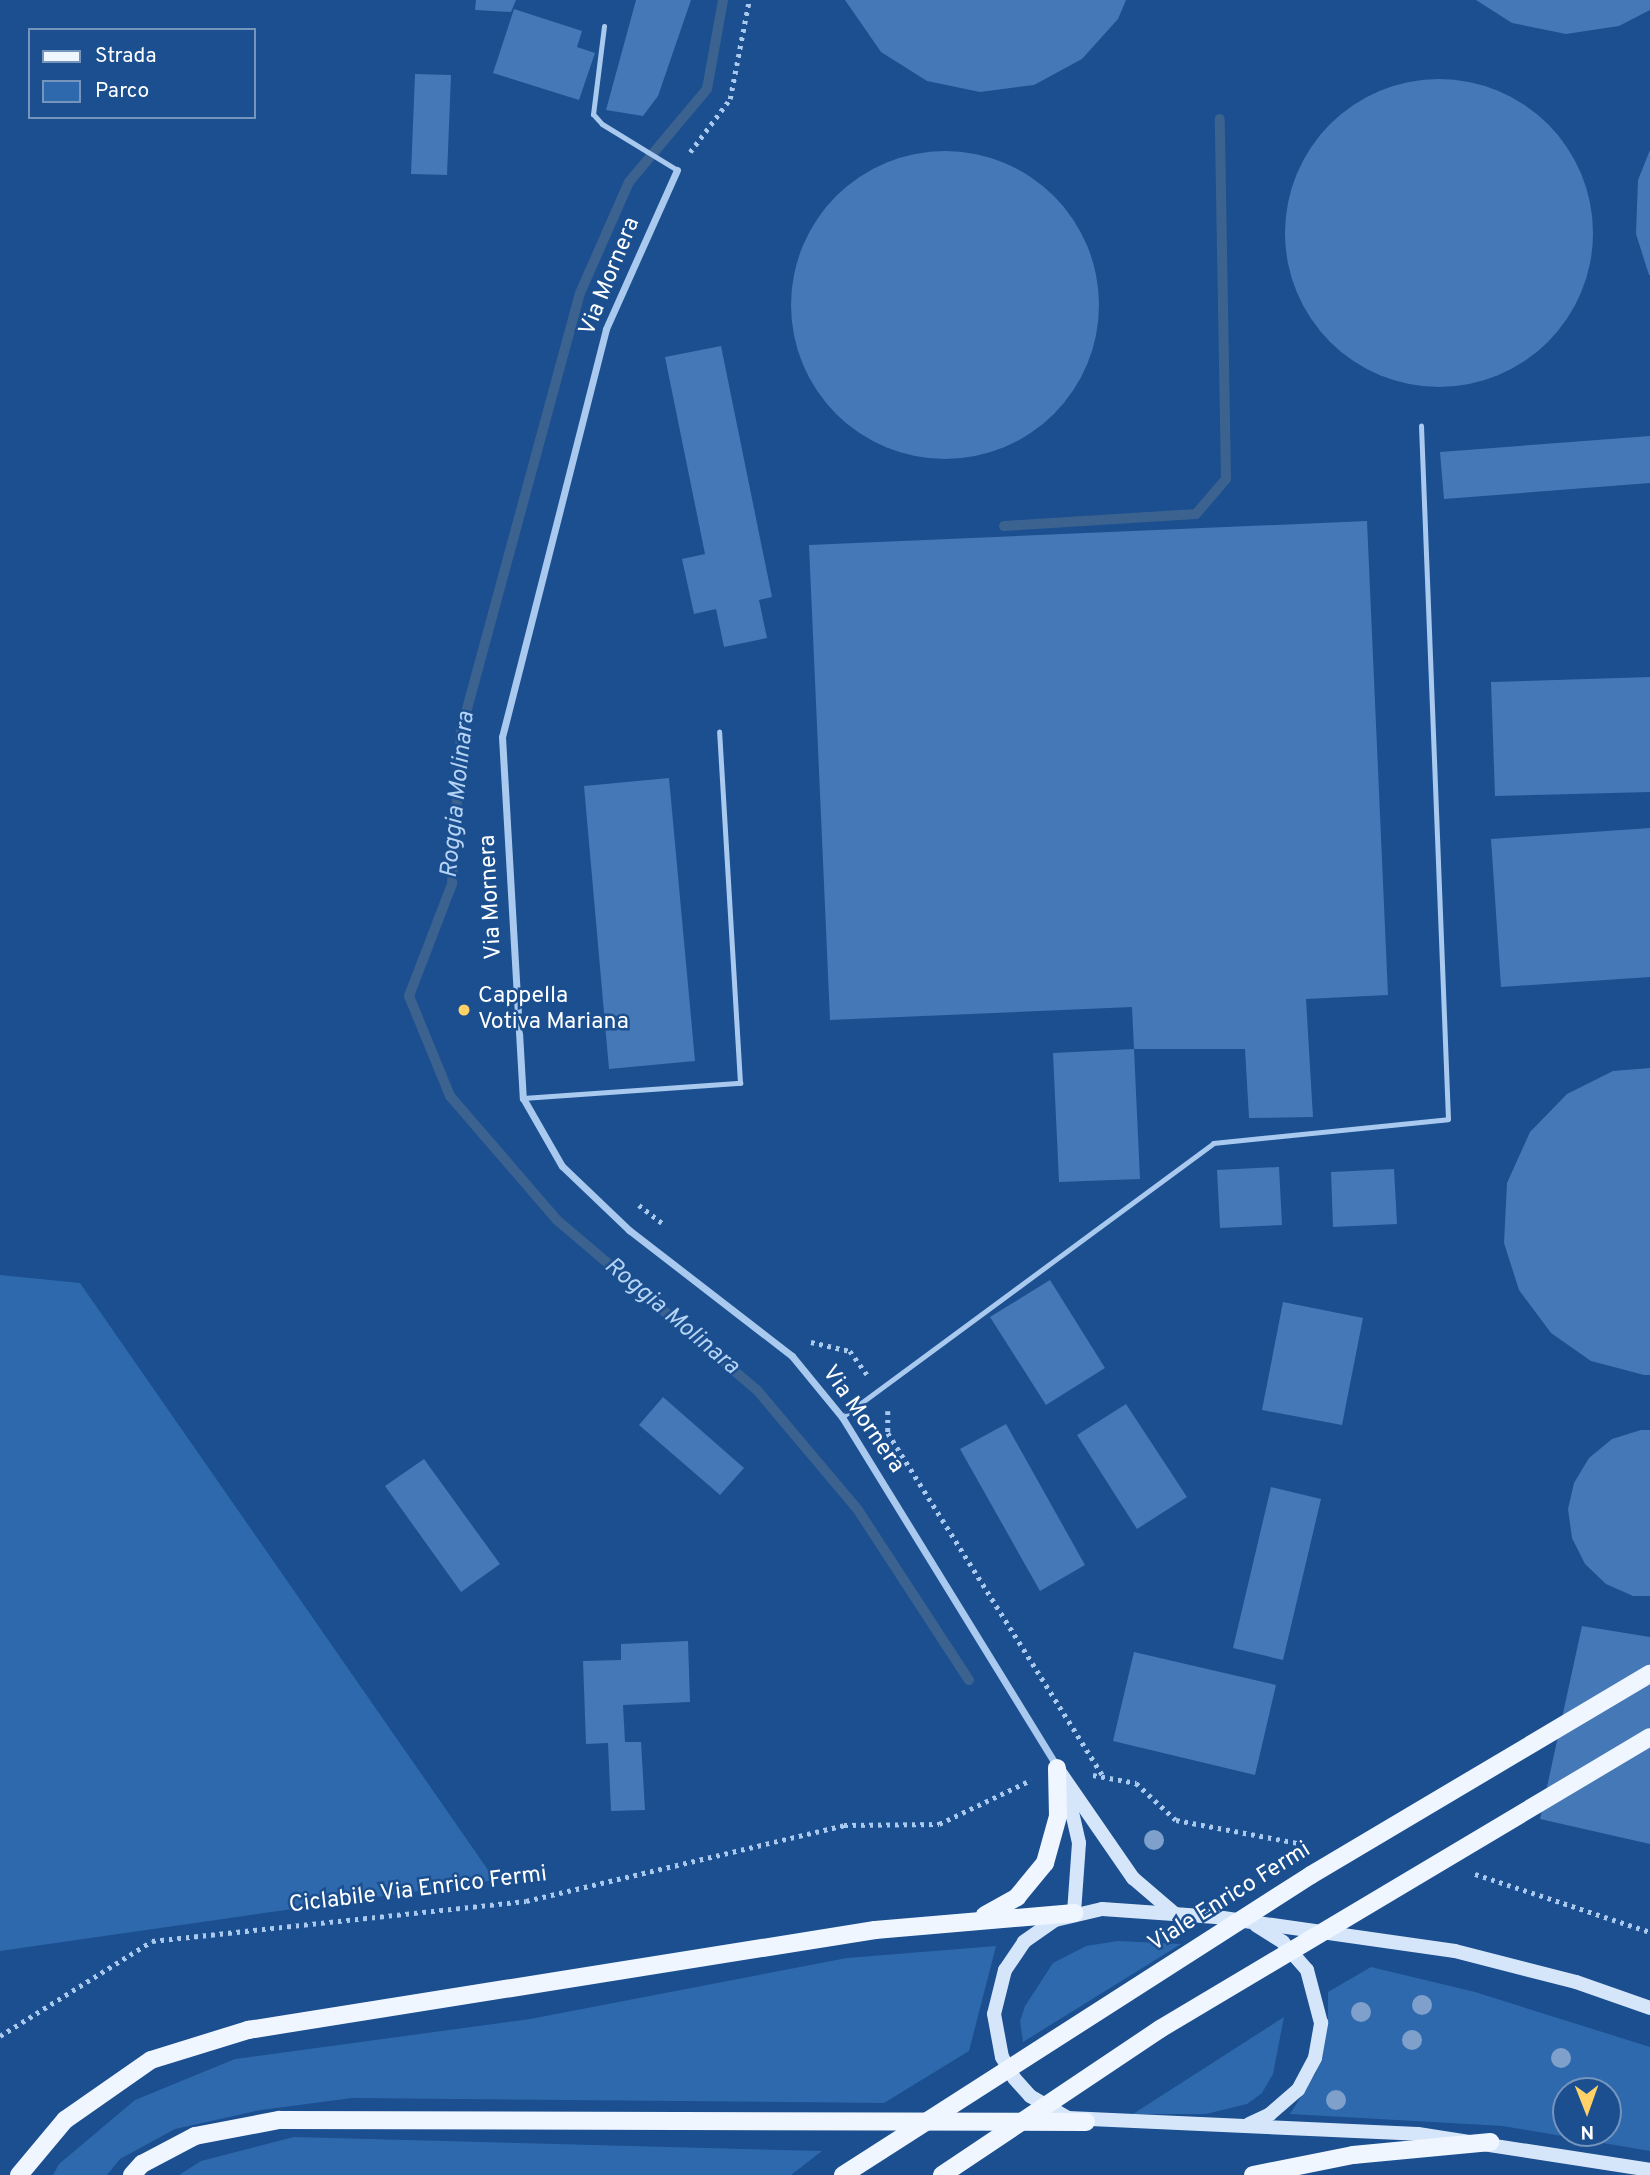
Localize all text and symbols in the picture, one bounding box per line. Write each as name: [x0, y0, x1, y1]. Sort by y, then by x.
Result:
legend: [28, 28, 256, 119]
text: Strada: [95, 43, 156, 70]
text: Parco: [95, 78, 149, 105]
street label: Via Mornera: [575, 214, 647, 340]
water label: Roggia Molinara: [436, 710, 482, 880]
street label: Via Mornera: [475, 834, 509, 960]
place label: Cappella Votiva Mariana: [478, 983, 629, 1037]
marker: Cappella Votiva Mariana: [456, 1002, 472, 1018]
water label: Roggia Molinara: [598, 1252, 744, 1382]
street label: Via Mornera: [815, 1361, 909, 1479]
street label: Viale Enrico Fermi: [1144, 1837, 1316, 1959]
street label: Ciclabile Via Enrico Fermi: [287, 1861, 549, 1921]
north arrow: [1552, 2077, 1622, 2147]
text: N: [1580, 2119, 1594, 2143]

